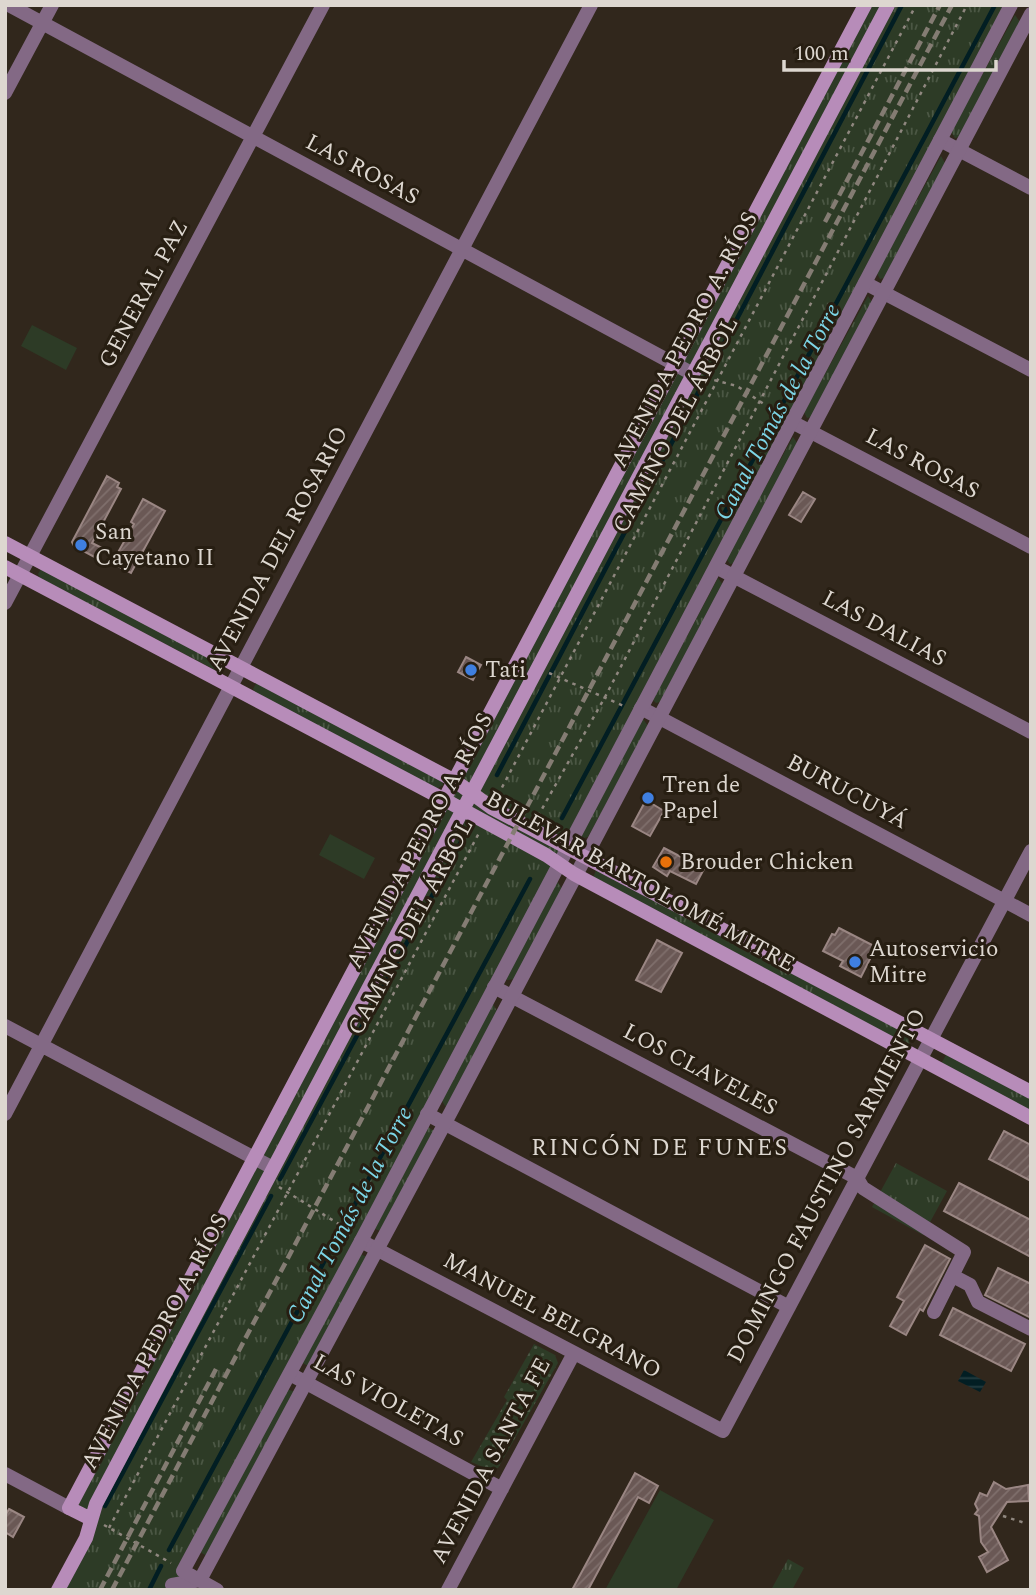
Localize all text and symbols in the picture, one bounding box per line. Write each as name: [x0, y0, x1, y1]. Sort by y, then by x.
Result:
scale bar: [784, 28, 996, 72]
text: 100 m: [794, 38, 849, 70]
street label: LAS ROSAS: [299, 125, 425, 215]
street label: AVENIDA PEDRO A. RÍOS: [603, 206, 767, 474]
street label: GENERAL PAZ: [90, 214, 198, 374]
water label: Canal Tomás de la Torre: [705, 297, 851, 527]
street label: CAMINO DEL ÁRBOL: [604, 310, 748, 540]
street label: LAS ROSAS: [859, 419, 985, 509]
street label: AVENIDA DEL ROSARIO: [198, 420, 358, 678]
place label: San Cayetano II: [95, 515, 214, 576]
marker: San Cayetano II: [73, 537, 89, 553]
street label: LAS DALIAS: [816, 582, 952, 676]
place label: Tati: [485, 653, 526, 688]
marker: Tati: [463, 662, 479, 678]
street label: AVENIDA PEDRO A. RÍOS: [338, 707, 502, 975]
street label: BURUCUYÁ: [780, 745, 914, 839]
place label: Tren de Papel: [662, 768, 740, 829]
street label: BULEVAR BARTOLOMÉ MITRE: [479, 782, 801, 982]
marker: Tren de Papel: [640, 790, 656, 806]
street label: CAMINO DEL ÁRBOL: [339, 812, 483, 1042]
place label: Brouder Chicken: [680, 845, 854, 880]
marker: Brouder Chicken: [658, 854, 674, 870]
place label: Autoservicio Mitre: [869, 932, 998, 993]
marker: Autoservicio Mitre: [847, 954, 863, 970]
street label: DOMINGO FAUSTINO SARMIENTO: [718, 1002, 936, 1370]
street label: LOS CLAVELES: [616, 1014, 784, 1126]
water label: Canal Tomás de la Torre: [277, 1100, 423, 1330]
district label: RINCÓN DE FUNES: [531, 1130, 789, 1166]
street label: AVENIDA PEDRO A. RÍOS: [73, 1208, 237, 1476]
street label: MANUEL BELGRANO: [437, 1244, 667, 1388]
street label: LAS VIOLETAS: [306, 1345, 470, 1457]
street label: AVENIDA SANTA FE: [422, 1352, 560, 1570]

